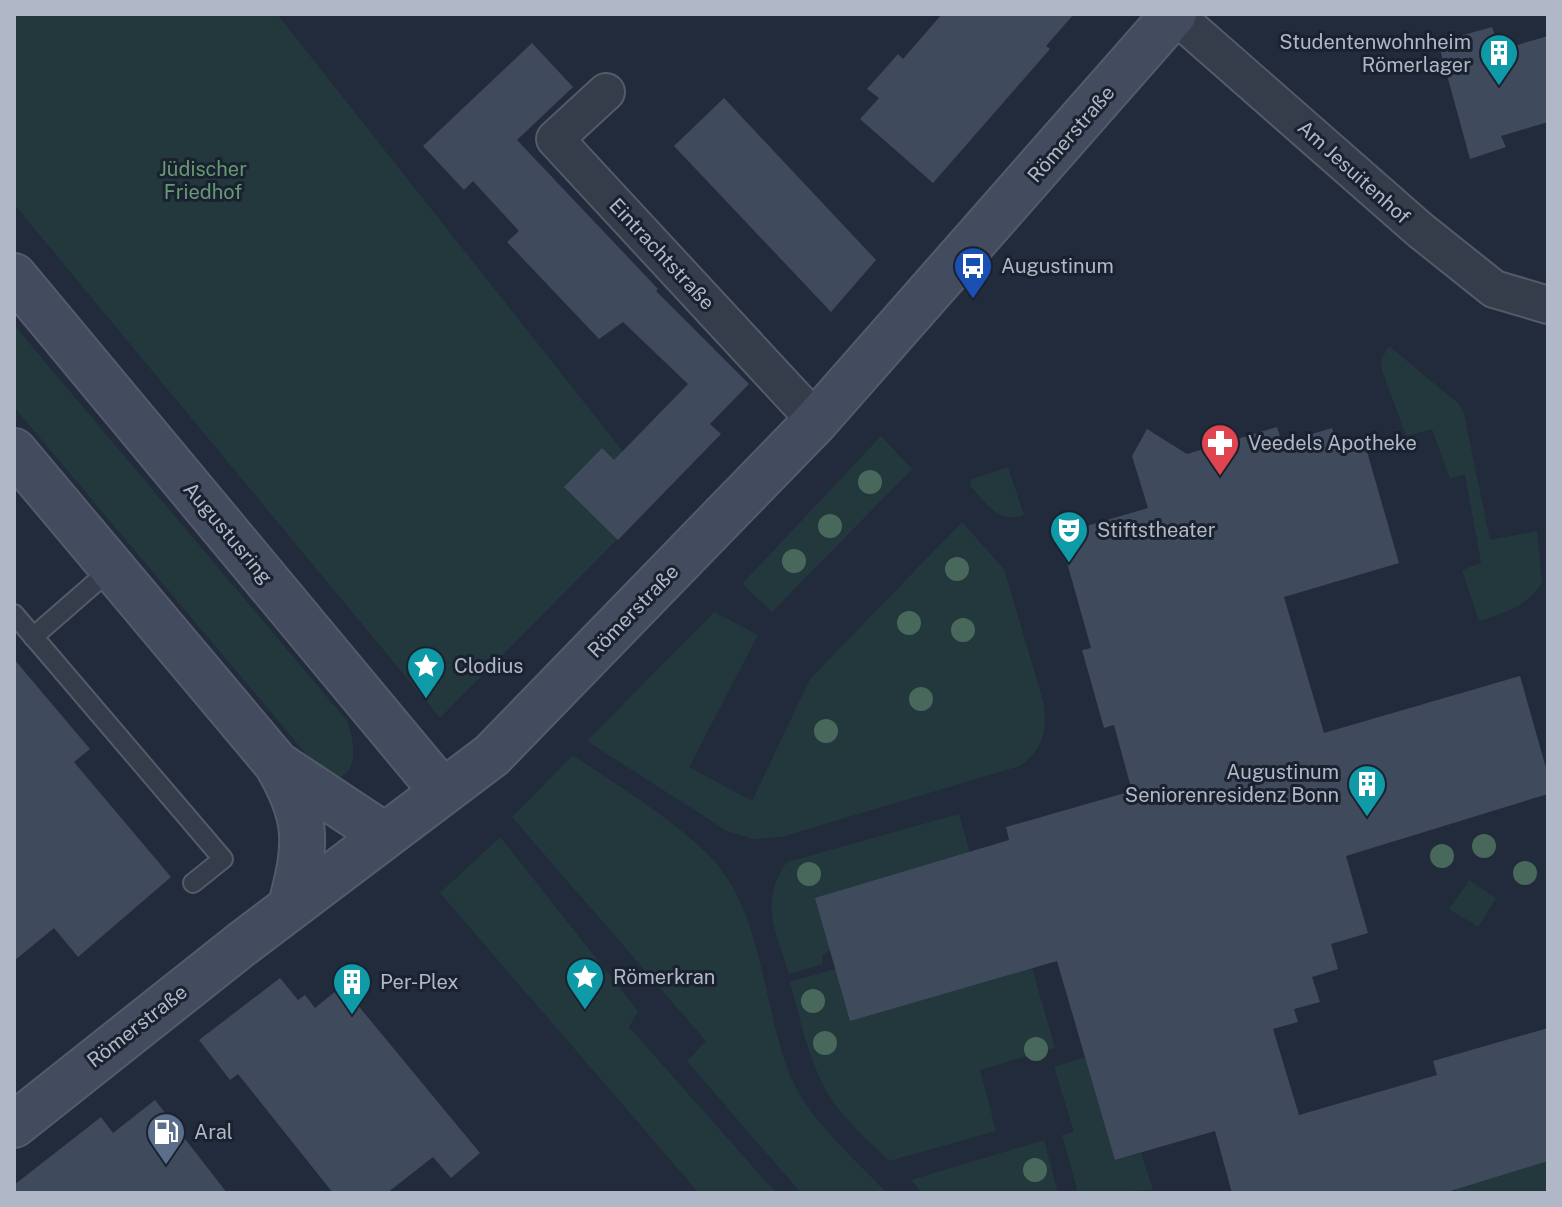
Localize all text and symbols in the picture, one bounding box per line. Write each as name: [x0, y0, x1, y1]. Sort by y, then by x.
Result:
place label: Studentenwohnheim Römerlager: [1279, 30, 1471, 77]
building icon: Studentenwohnheim Römerlager: [1478, 32, 1520, 87]
street label: Römerstraße: [1023, 81, 1119, 187]
street label: Am Jesuitenhof: [1293, 115, 1415, 229]
park label: Jüdischer Friedhof: [159, 157, 247, 204]
street label: Eintrachtstraße: [604, 193, 720, 315]
bus stop icon: Augustinum: [952, 245, 994, 300]
place label: Augustinum: [1001, 254, 1114, 278]
pharmacy icon: Veedels Apotheke: [1199, 422, 1241, 477]
place label: Veedels Apotheke: [1248, 431, 1417, 455]
street label: Augustusring: [178, 477, 278, 589]
theatre icon: Stiftstheater: [1048, 509, 1090, 564]
place label: Stiftstheater: [1097, 518, 1216, 542]
street label: Römerstraße: [583, 559, 683, 663]
place icon: Clodius: [405, 645, 447, 700]
place label: Clodius: [454, 654, 523, 678]
place label: Augustinum Seniorenresidenz Bonn: [1125, 760, 1339, 807]
building icon: Augustinum Seniorenresidenz Bonn: [1346, 763, 1388, 818]
place icon: Römerkran: [564, 956, 606, 1011]
building icon: Per-Plex: [331, 961, 373, 1016]
place label: Römerkran: [613, 965, 715, 989]
place label: Per-Plex: [380, 970, 458, 994]
street label: Römerstraße: [82, 980, 192, 1072]
fuel station icon: Aral: [145, 1111, 187, 1166]
place label: Aral: [194, 1120, 233, 1144]

